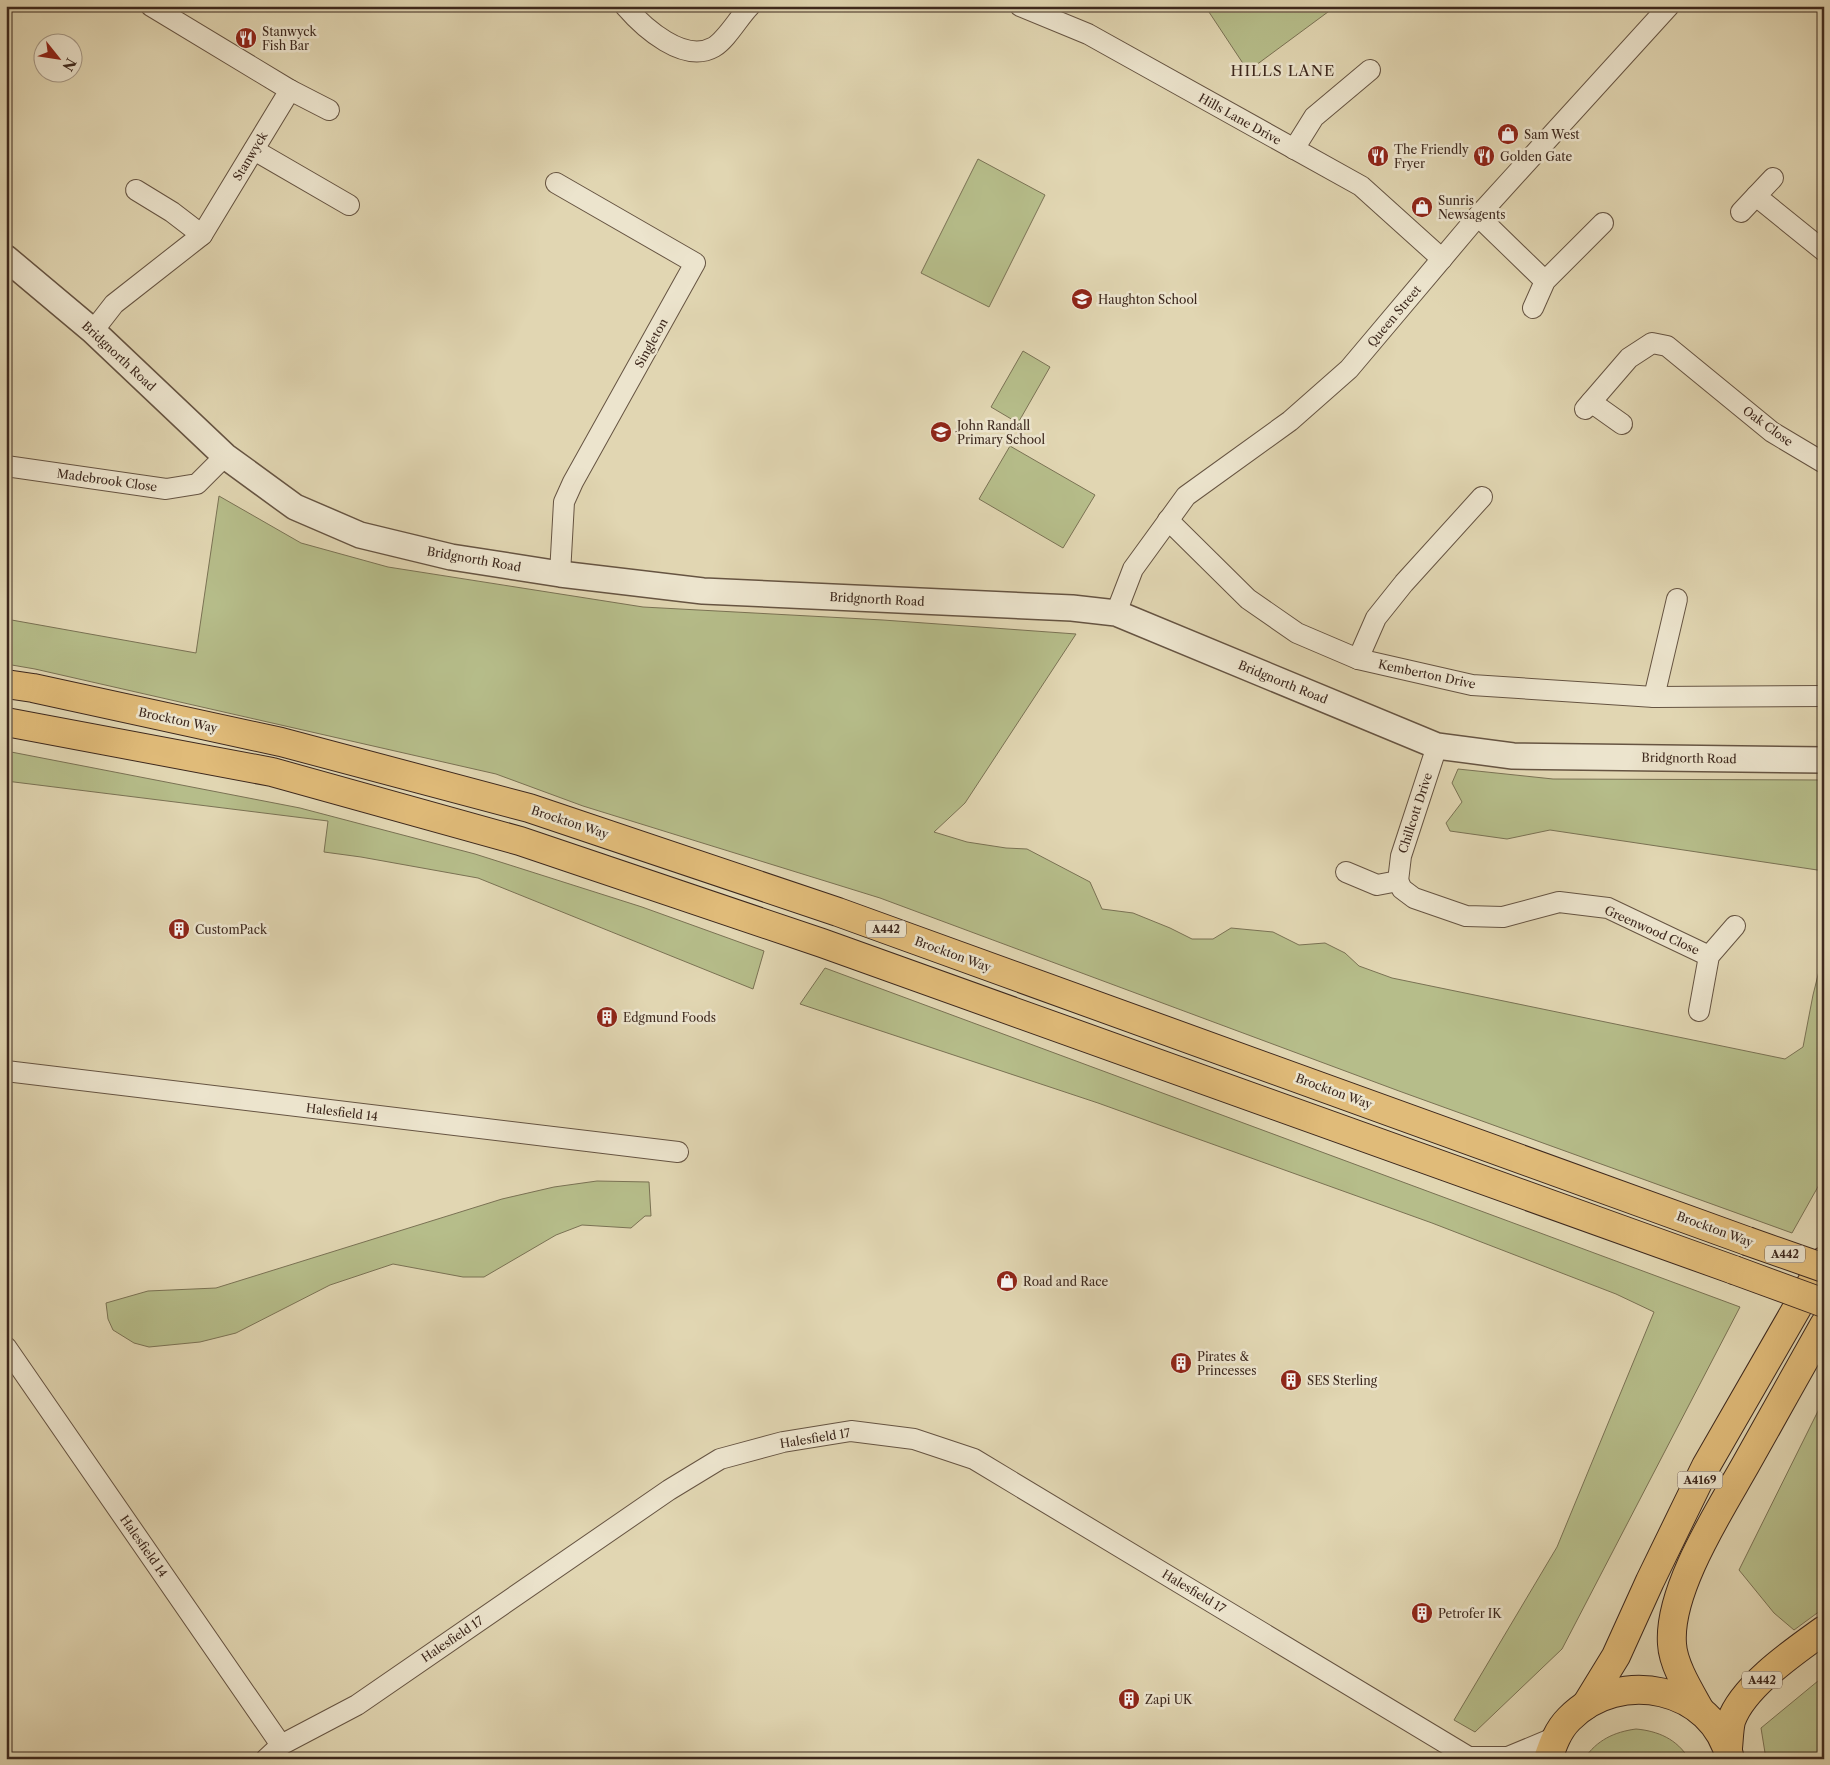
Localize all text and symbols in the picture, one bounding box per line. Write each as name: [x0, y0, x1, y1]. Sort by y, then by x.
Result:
place label: Stanwyck Fish Bar: [262, 24, 318, 53]
restaurant icon: Stanwyck Fish Bar: [234, 26, 258, 50]
north arrow: [32, 32, 82, 82]
text: N: [58, 55, 80, 74]
district label: HILLS LANE: [1231, 61, 1335, 80]
street label: Hills Lane Drive: [1196, 90, 1284, 148]
shop icon: Sam West: [1496, 122, 1520, 146]
place label: Sam West: [1524, 127, 1580, 142]
street label: Stanwyck: [230, 128, 271, 183]
place label: The Friendly Fryer: [1394, 142, 1469, 171]
restaurant icon: The Friendly Fryer: [1366, 144, 1390, 168]
restaurant icon: Golden Gate: [1472, 144, 1496, 168]
place label: Golden Gate: [1500, 149, 1573, 164]
place label: Sunris Newsagents: [1438, 193, 1505, 222]
shop icon: Sunris Newsagents: [1410, 195, 1434, 219]
street label: Queen Street: [1364, 282, 1425, 350]
school or university icon: Haughton School: [1070, 287, 1094, 311]
place label: Haughton School: [1098, 292, 1198, 307]
street label: Singleton: [631, 315, 671, 370]
street label: Bridgnorth Road: [79, 318, 159, 394]
street label: Oak Close: [1740, 403, 1796, 449]
place label: John Randall Primary School: [955, 418, 1045, 447]
school or university icon: John Randall Primary School: [929, 420, 953, 444]
street label: Madebrook Close: [56, 466, 158, 495]
street label: Bridgnorth Road: [426, 543, 523, 575]
street label: Bridgnorth Road: [829, 589, 926, 609]
street label: Kemberton Drive: [1377, 656, 1477, 692]
street label: Bridgnorth Road: [1236, 657, 1331, 707]
street label: Brockton Way: [137, 704, 219, 736]
street label: Bridgnorth Road: [1641, 750, 1737, 766]
street label: Chillcott Drive: [1395, 770, 1435, 855]
street label: Brockton Way: [529, 802, 611, 842]
street label: Greenwood Close: [1602, 902, 1702, 958]
building icon: CustomPack: [167, 917, 191, 941]
road number: A442: [866, 921, 906, 938]
place label: CustomPack: [195, 922, 268, 937]
street label: Brockton Way: [913, 933, 994, 975]
building icon: Edgmund Foods: [595, 1005, 619, 1029]
place label: Edgmund Foods: [623, 1010, 716, 1025]
street label: Brockton Way: [1294, 1070, 1375, 1112]
street label: Halesfield 14: [305, 1100, 379, 1124]
street label: Brockton Way: [1675, 1208, 1756, 1250]
road number: A442: [1765, 1246, 1805, 1262]
shop icon: Road and Race: [995, 1269, 1019, 1293]
place label: Road and Race: [1023, 1274, 1109, 1289]
place label: Pirates & Princesses: [1197, 1349, 1257, 1378]
building icon: Pirates & Princesses: [1169, 1351, 1193, 1375]
building icon: SES Sterling: [1279, 1368, 1303, 1392]
place label: SES Sterling: [1307, 1373, 1378, 1388]
street label: Halesfield 17: [779, 1425, 851, 1451]
road number: A4169: [1678, 1472, 1722, 1488]
street label: Halesfield 14: [117, 1512, 171, 1580]
street label: Halesfield 17: [1160, 1566, 1229, 1616]
building icon: Petrofer IK: [1410, 1601, 1434, 1625]
place label: Petrofer IK: [1438, 1606, 1502, 1621]
street label: Halesfield 17: [418, 1613, 486, 1665]
road number: A442: [1742, 1672, 1782, 1688]
building icon: Zapi UK: [1117, 1687, 1141, 1711]
place label: Zapi UK: [1145, 1692, 1193, 1707]

